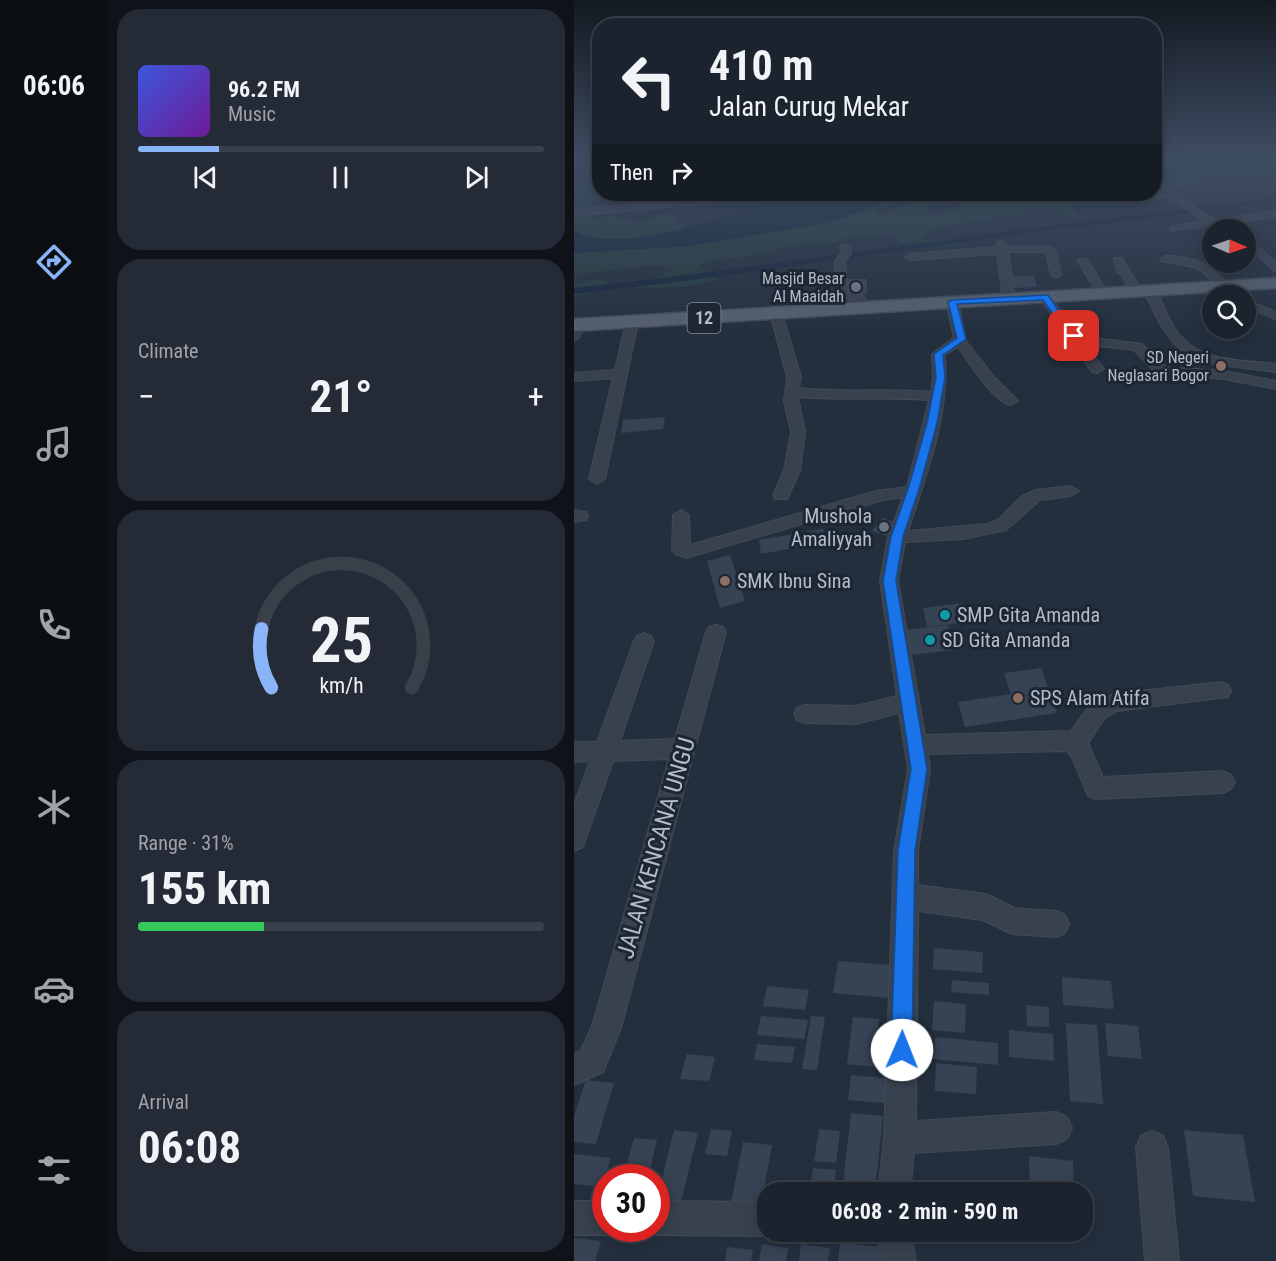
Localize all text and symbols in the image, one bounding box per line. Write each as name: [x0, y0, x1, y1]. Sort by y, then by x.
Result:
text: 410 m: [709, 41, 814, 90]
icon: left: [610, 42, 688, 120]
text: 06:06: [23, 70, 85, 102]
text: 96.2 FM: [228, 77, 300, 102]
text: Jalan Curug Mekar: [709, 91, 909, 123]
text: Music: [228, 102, 276, 126]
icon: right: [665, 156, 698, 189]
text: Then: [610, 160, 653, 185]
icon: previous: [189, 161, 222, 194]
icon: pause: [324, 161, 357, 194]
icon: next: [460, 161, 493, 194]
north arrow: [1202, 219, 1256, 273]
map controls: [1202, 219, 1256, 339]
icon: directions: [33, 241, 75, 283]
place label: Masjid Besar Al Maaidah: [762, 269, 844, 306]
marker: Masjid Besar Al Maaidah: [849, 280, 863, 294]
button: search: [1202, 285, 1256, 339]
road number: 12: [688, 303, 720, 333]
pin: [1048, 310, 1099, 361]
icon: arrive: [1057, 319, 1090, 352]
text: Climate: [138, 339, 198, 363]
place label: SD Negeri Neglasari Bogor: [1108, 348, 1209, 385]
marker: SD Negeri Neglasari Bogor: [1214, 359, 1228, 373]
text: 21°: [310, 370, 373, 423]
text: −: [138, 377, 155, 416]
text: +: [528, 377, 544, 416]
icon: music: [33, 423, 75, 465]
place label: Mushola Amaliyyah: [791, 504, 872, 551]
marker: Mushola Amaliyyah: [877, 520, 891, 534]
place label: SMK Ibnu Sina: [737, 569, 851, 593]
marker: SMK Ibnu Sina: [718, 574, 732, 588]
place label: SMP Gita Amanda: [957, 603, 1100, 627]
icon: phone: [33, 604, 75, 646]
text: 25: [309, 604, 373, 677]
marker: SMP Gita Amanda: [938, 608, 952, 622]
place label: SD Gita Amanda: [942, 628, 1070, 652]
marker: SD Gita Amanda: [923, 633, 937, 647]
text: km/h: [319, 673, 363, 698]
place label: SPS Alam Atifa: [1030, 686, 1150, 710]
marker: SPS Alam Atifa: [1011, 691, 1025, 705]
street label: JALAN KENCANA UNGU: [611, 734, 701, 962]
icon: climate: [33, 786, 75, 828]
text: Range · 31%: [138, 831, 234, 855]
text: 155 km: [138, 862, 271, 915]
icon: car: [33, 968, 75, 1010]
position arrow: [870, 1018, 934, 1082]
text: Arrival: [138, 1090, 189, 1114]
text: 06:08: [138, 1121, 241, 1174]
icon: filters: [33, 1149, 75, 1191]
speed limit sign: 30: [592, 1164, 670, 1242]
text: 06:08 · 2 min · 590 m: [832, 1199, 1018, 1224]

